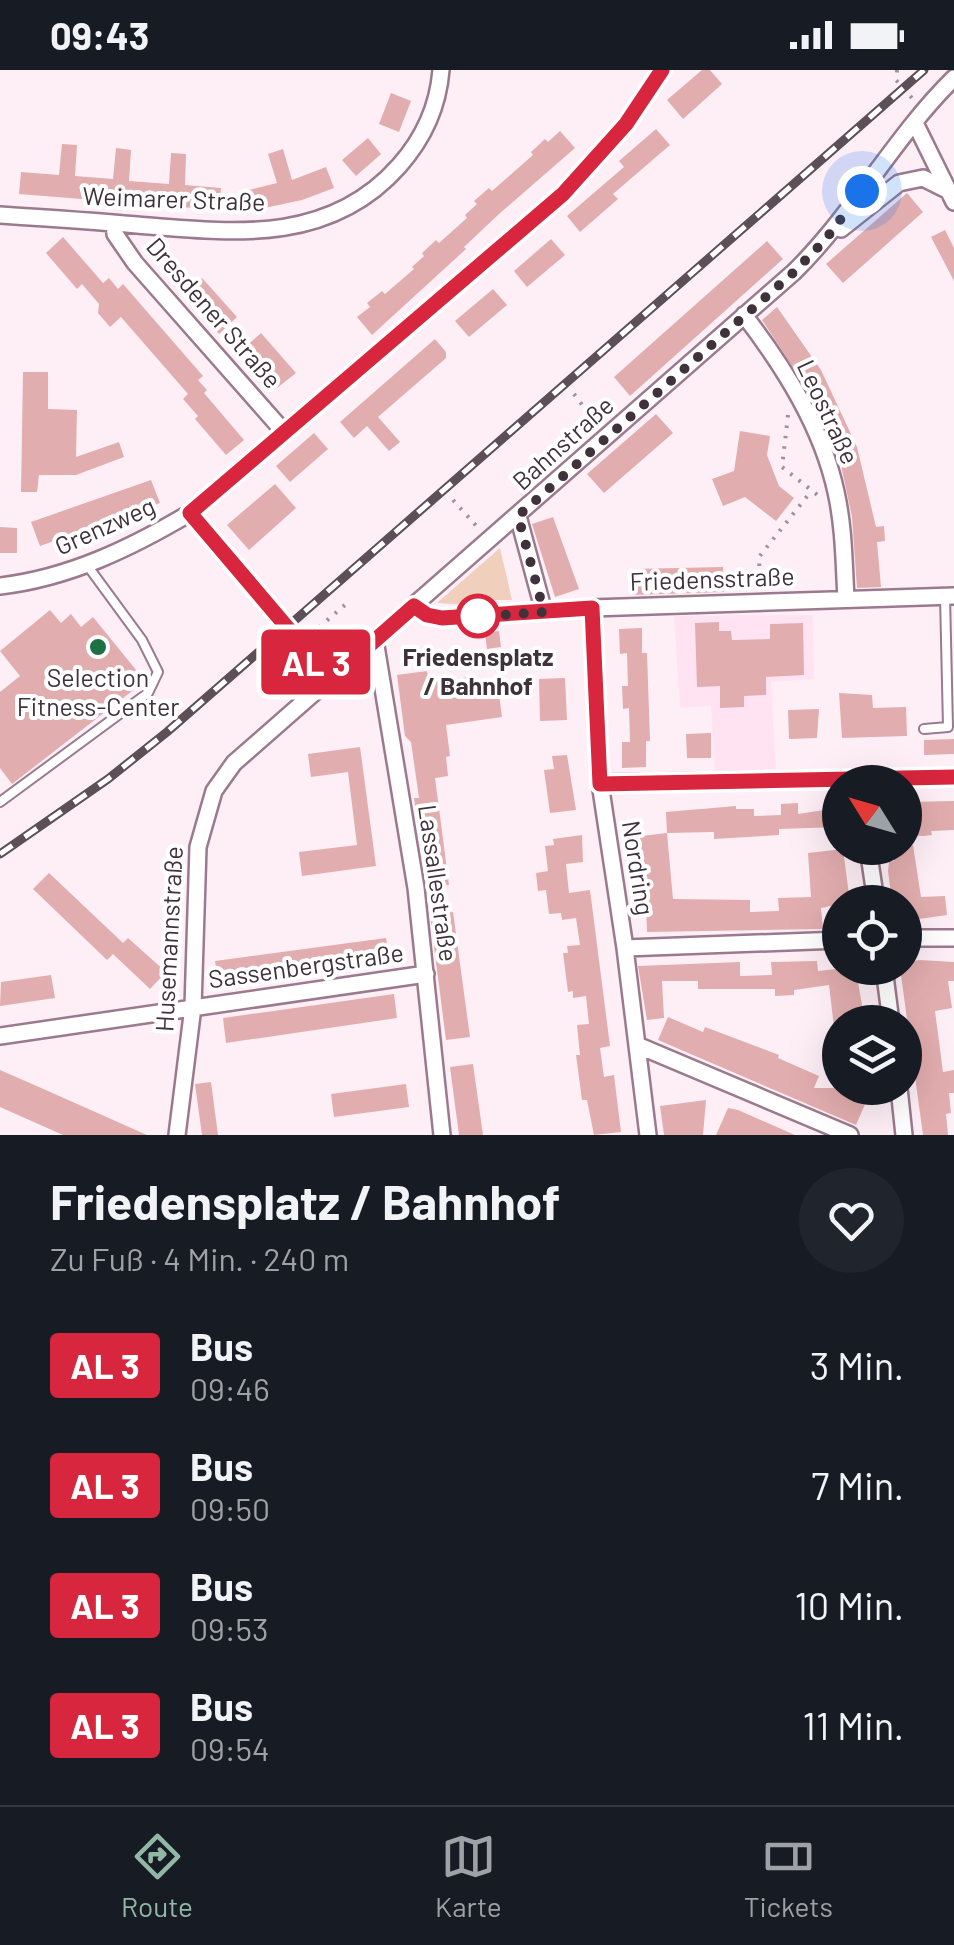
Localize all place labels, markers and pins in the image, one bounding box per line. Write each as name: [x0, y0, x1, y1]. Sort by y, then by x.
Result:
marker: Friedensplatz / Bahnhof: [457, 595, 499, 637]
marker: Selection Fitness-Center: [87, 636, 109, 658]
place label: Friedensplatz / Bahnhof: [402, 641, 554, 700]
place label: Selection Fitness-Center: [17, 662, 179, 721]

